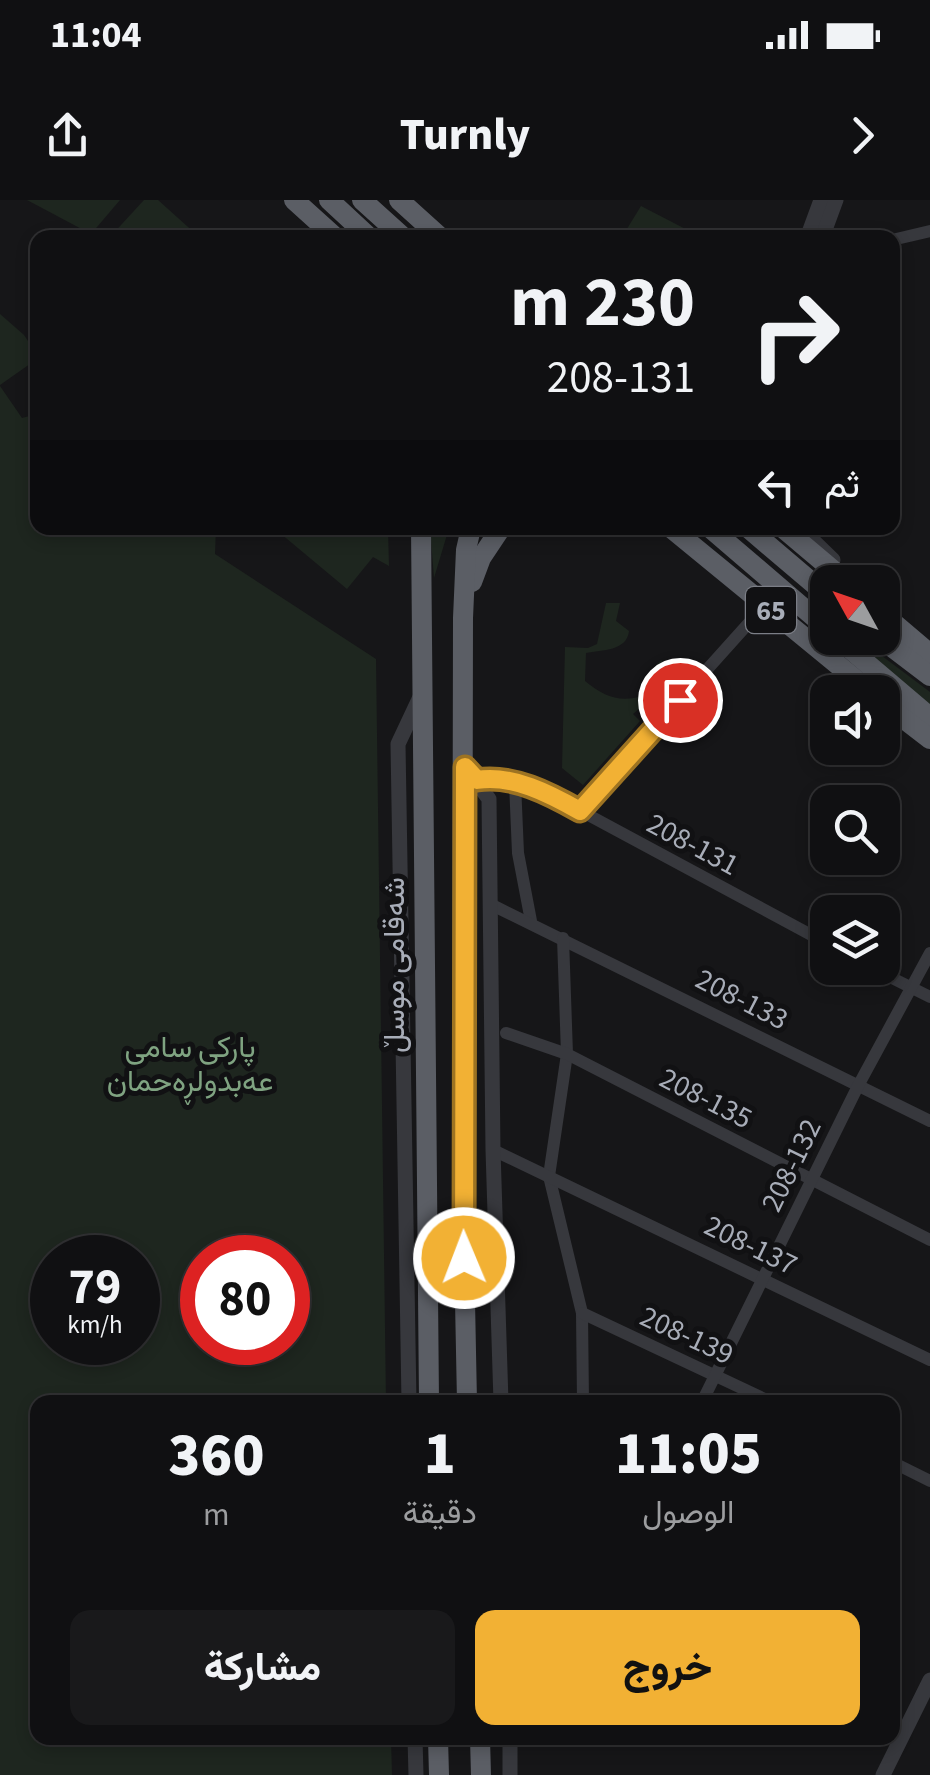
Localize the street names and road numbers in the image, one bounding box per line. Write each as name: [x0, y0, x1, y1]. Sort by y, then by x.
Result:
road number: 65: [746, 587, 796, 633]
street label: 208-131: [639, 802, 746, 887]
street label: شەقامی موسڵ: [373, 877, 416, 1053]
street label: 208-133: [688, 958, 796, 1041]
street label: 208-135: [652, 1057, 760, 1140]
street label: 208-132: [750, 1111, 832, 1219]
street label: 208-137: [697, 1204, 805, 1286]
street label: 208-139: [633, 1295, 741, 1376]

